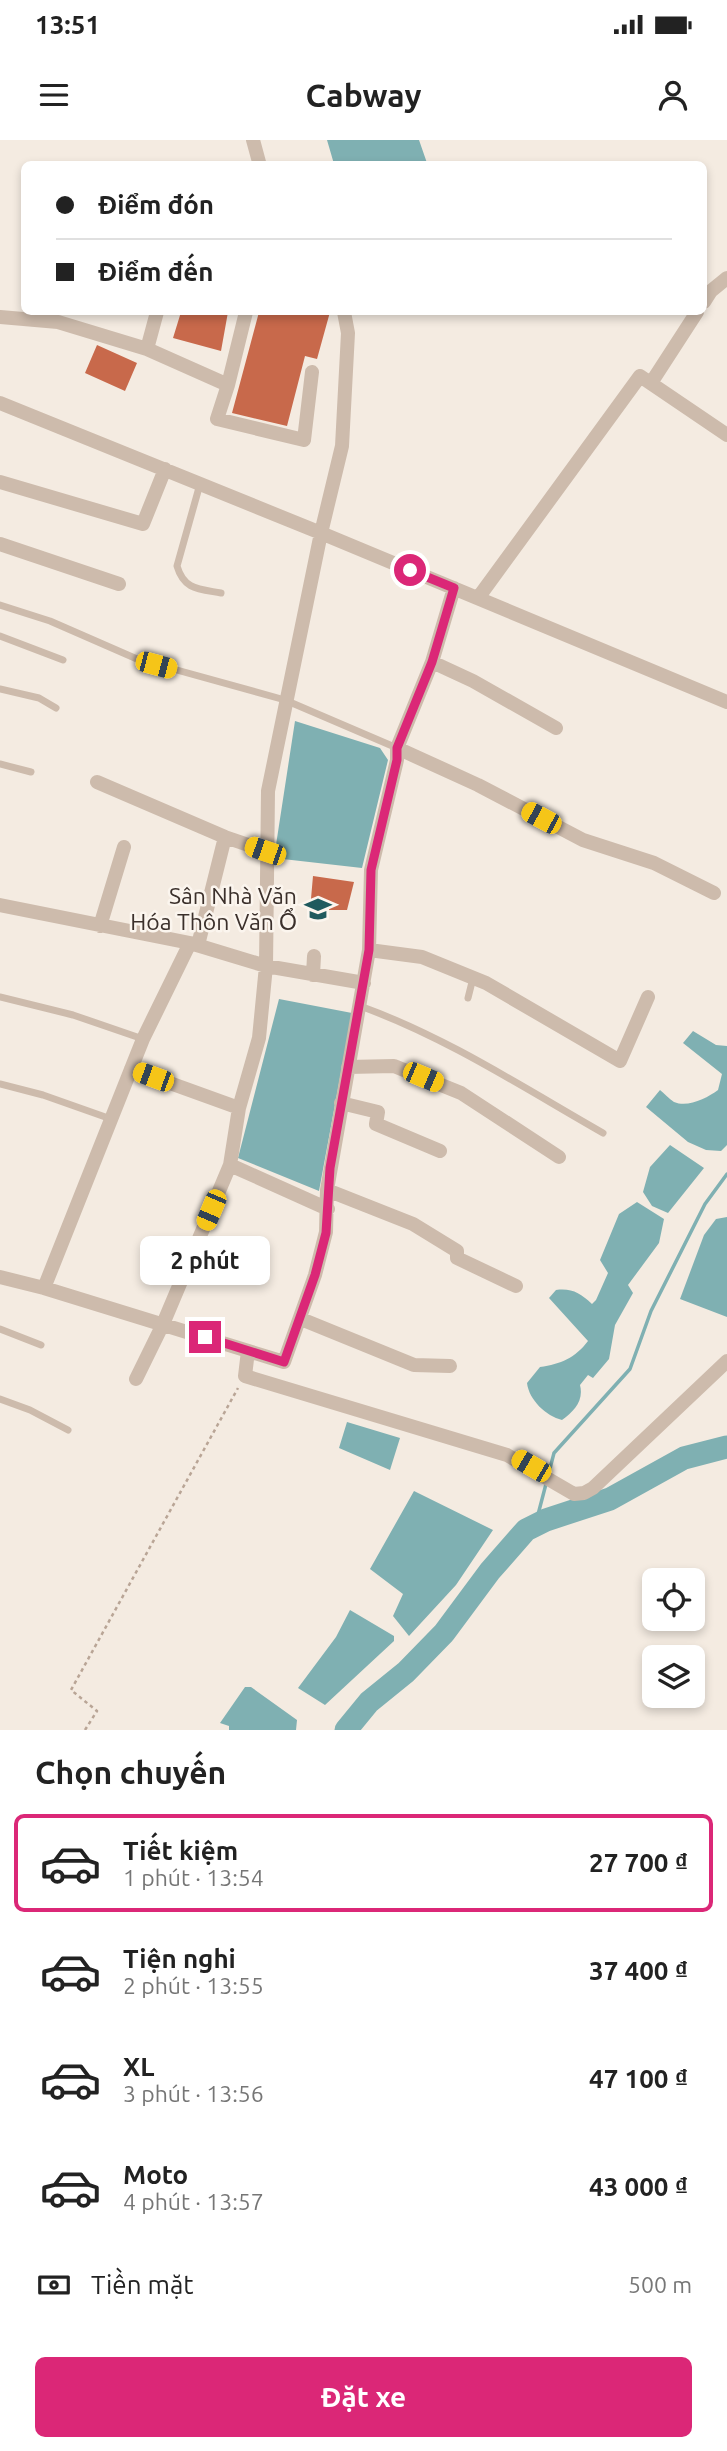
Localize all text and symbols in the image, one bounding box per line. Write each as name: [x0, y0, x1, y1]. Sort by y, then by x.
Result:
text: 13:51: [35, 10, 100, 39]
icon: menu: [35, 76, 73, 114]
icon: person: [654, 76, 692, 114]
text: Cabway: [306, 77, 421, 113]
text: Điểm đón: [98, 190, 214, 219]
text: Điểm đến: [98, 257, 213, 286]
route start: [394, 554, 426, 586]
car: [133, 649, 180, 681]
car: [518, 799, 565, 837]
car: [242, 834, 289, 868]
place label: Sân Nhà Văn Hóa Thôn Văn Ổ: [130, 883, 297, 934]
school or university icon: Sân Nhà Văn Hóa Thôn Văn Ổ: [303, 894, 333, 924]
car: [400, 1059, 447, 1095]
car: [130, 1060, 177, 1094]
car: [194, 1187, 229, 1233]
callout: 2 phút: [140, 1236, 270, 1284]
text: 2 phút: [170, 1248, 240, 1273]
route end: [189, 1321, 221, 1353]
car: [508, 1446, 555, 1486]
map controls: [642, 1568, 705, 1708]
button: locate: [642, 1568, 705, 1631]
button: layers: [642, 1645, 705, 1708]
text: Chọn chuyến: [35, 1754, 226, 1790]
icon: car: [39, 1832, 102, 1895]
text: Tiết kiệm: [123, 1836, 238, 1865]
text: 27 700 ₫: [589, 1848, 688, 1877]
text: 1 phút · 13:54: [123, 1865, 264, 1890]
icon: car: [39, 1940, 102, 2003]
text: Tiện nghi: [123, 1944, 236, 1973]
text: 37 400 ₫: [589, 1956, 688, 1985]
text: 2 phút · 13:55: [123, 1973, 264, 1998]
icon: car: [39, 2048, 102, 2111]
text: XL: [123, 2052, 154, 2081]
text: 47 100 ₫: [589, 2064, 688, 2093]
text: 3 phút · 13:56: [123, 2081, 264, 2106]
icon: car: [39, 2156, 102, 2219]
text: Moto: [123, 2160, 188, 2189]
text: 43 000 ₫: [589, 2172, 688, 2201]
text: 4 phút · 13:57: [123, 2189, 264, 2214]
icon: cash: [35, 2266, 73, 2304]
text: Tiền mặt: [91, 2270, 194, 2299]
text: 500 m: [628, 2272, 692, 2297]
button: Đặt xe: [35, 2357, 692, 2437]

